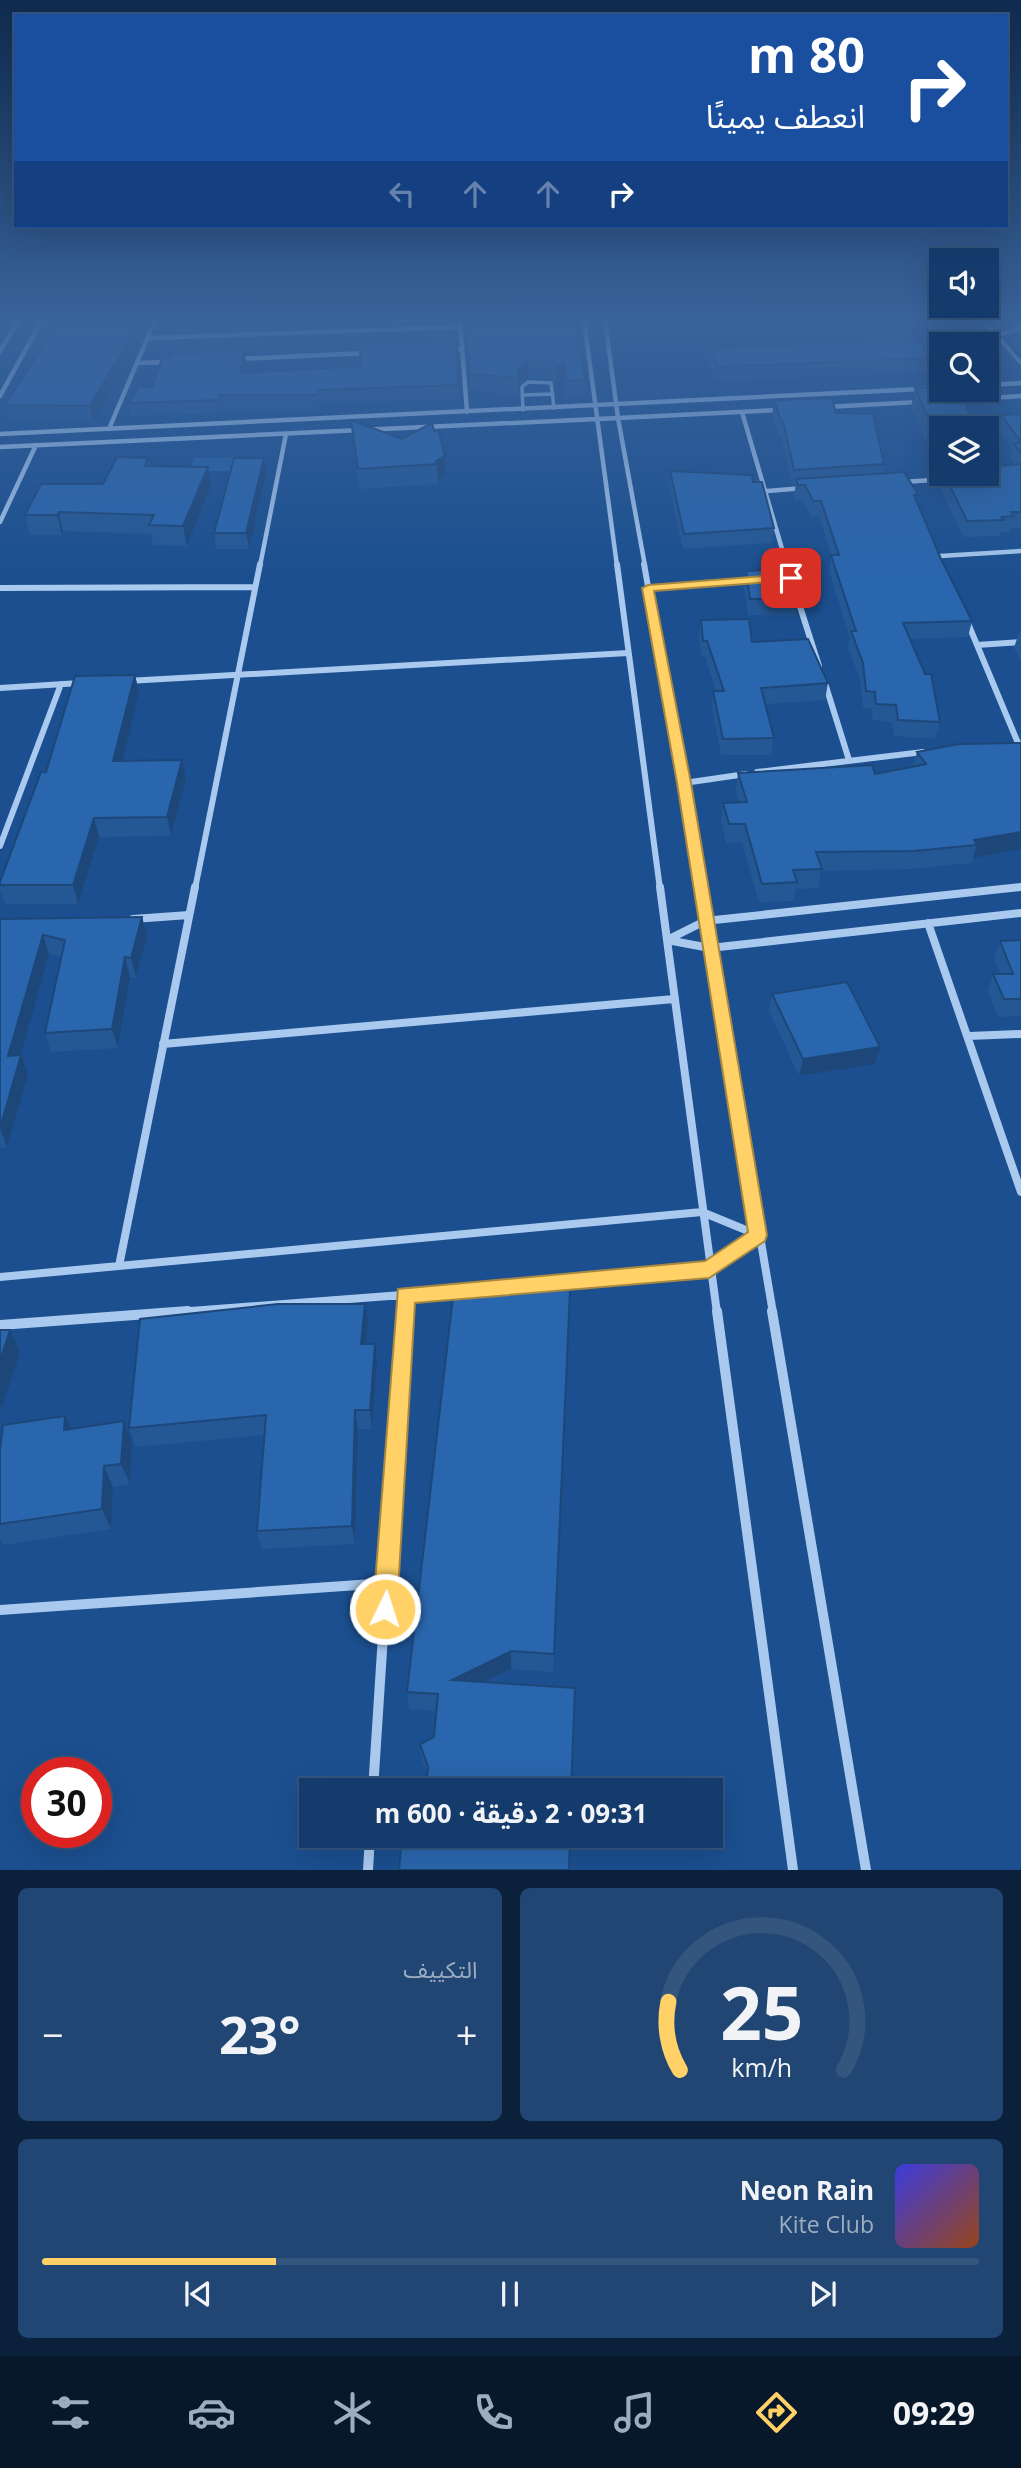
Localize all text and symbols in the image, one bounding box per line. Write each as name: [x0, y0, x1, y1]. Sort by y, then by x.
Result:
text: 80 m: [748, 21, 865, 87]
icon: right: [889, 42, 980, 133]
text: انعطف يمينًا: [706, 94, 865, 137]
icon: left: [383, 175, 421, 213]
icon: ahead: [456, 175, 494, 213]
icon: ahead: [529, 175, 567, 213]
icon: right: [602, 175, 640, 213]
map controls: [929, 248, 999, 486]
button: sound: [929, 248, 999, 318]
button: search: [929, 332, 999, 402]
button: layers: [929, 416, 999, 486]
pin: [761, 548, 821, 608]
icon: arrive: [772, 559, 810, 597]
position arrow: [348, 1572, 422, 1646]
speed limit sign: 30: [21, 1757, 112, 1848]
text: 09:31 · 2 دقيقة · 600 m: [375, 1795, 647, 1831]
text: التكييف: [403, 1953, 478, 1985]
text: 25: [720, 1963, 803, 2062]
text: 23°: [219, 1998, 301, 2069]
text: −: [42, 2008, 64, 2060]
text: +: [456, 2008, 477, 2060]
text: km/h: [731, 2050, 792, 2084]
text: Neon Rain: [740, 2172, 874, 2208]
text: Kite Club: [779, 2208, 874, 2240]
icon: previous: [179, 2275, 217, 2313]
icon: pause: [491, 2275, 529, 2313]
icon: next: [804, 2275, 842, 2313]
icon: filters: [46, 2388, 95, 2437]
icon: car: [187, 2388, 236, 2437]
icon: climate: [328, 2388, 377, 2437]
icon: phone: [469, 2388, 518, 2437]
icon: music: [610, 2388, 659, 2437]
icon: directions: [752, 2388, 801, 2437]
text: 09:29: [893, 2391, 975, 2434]

